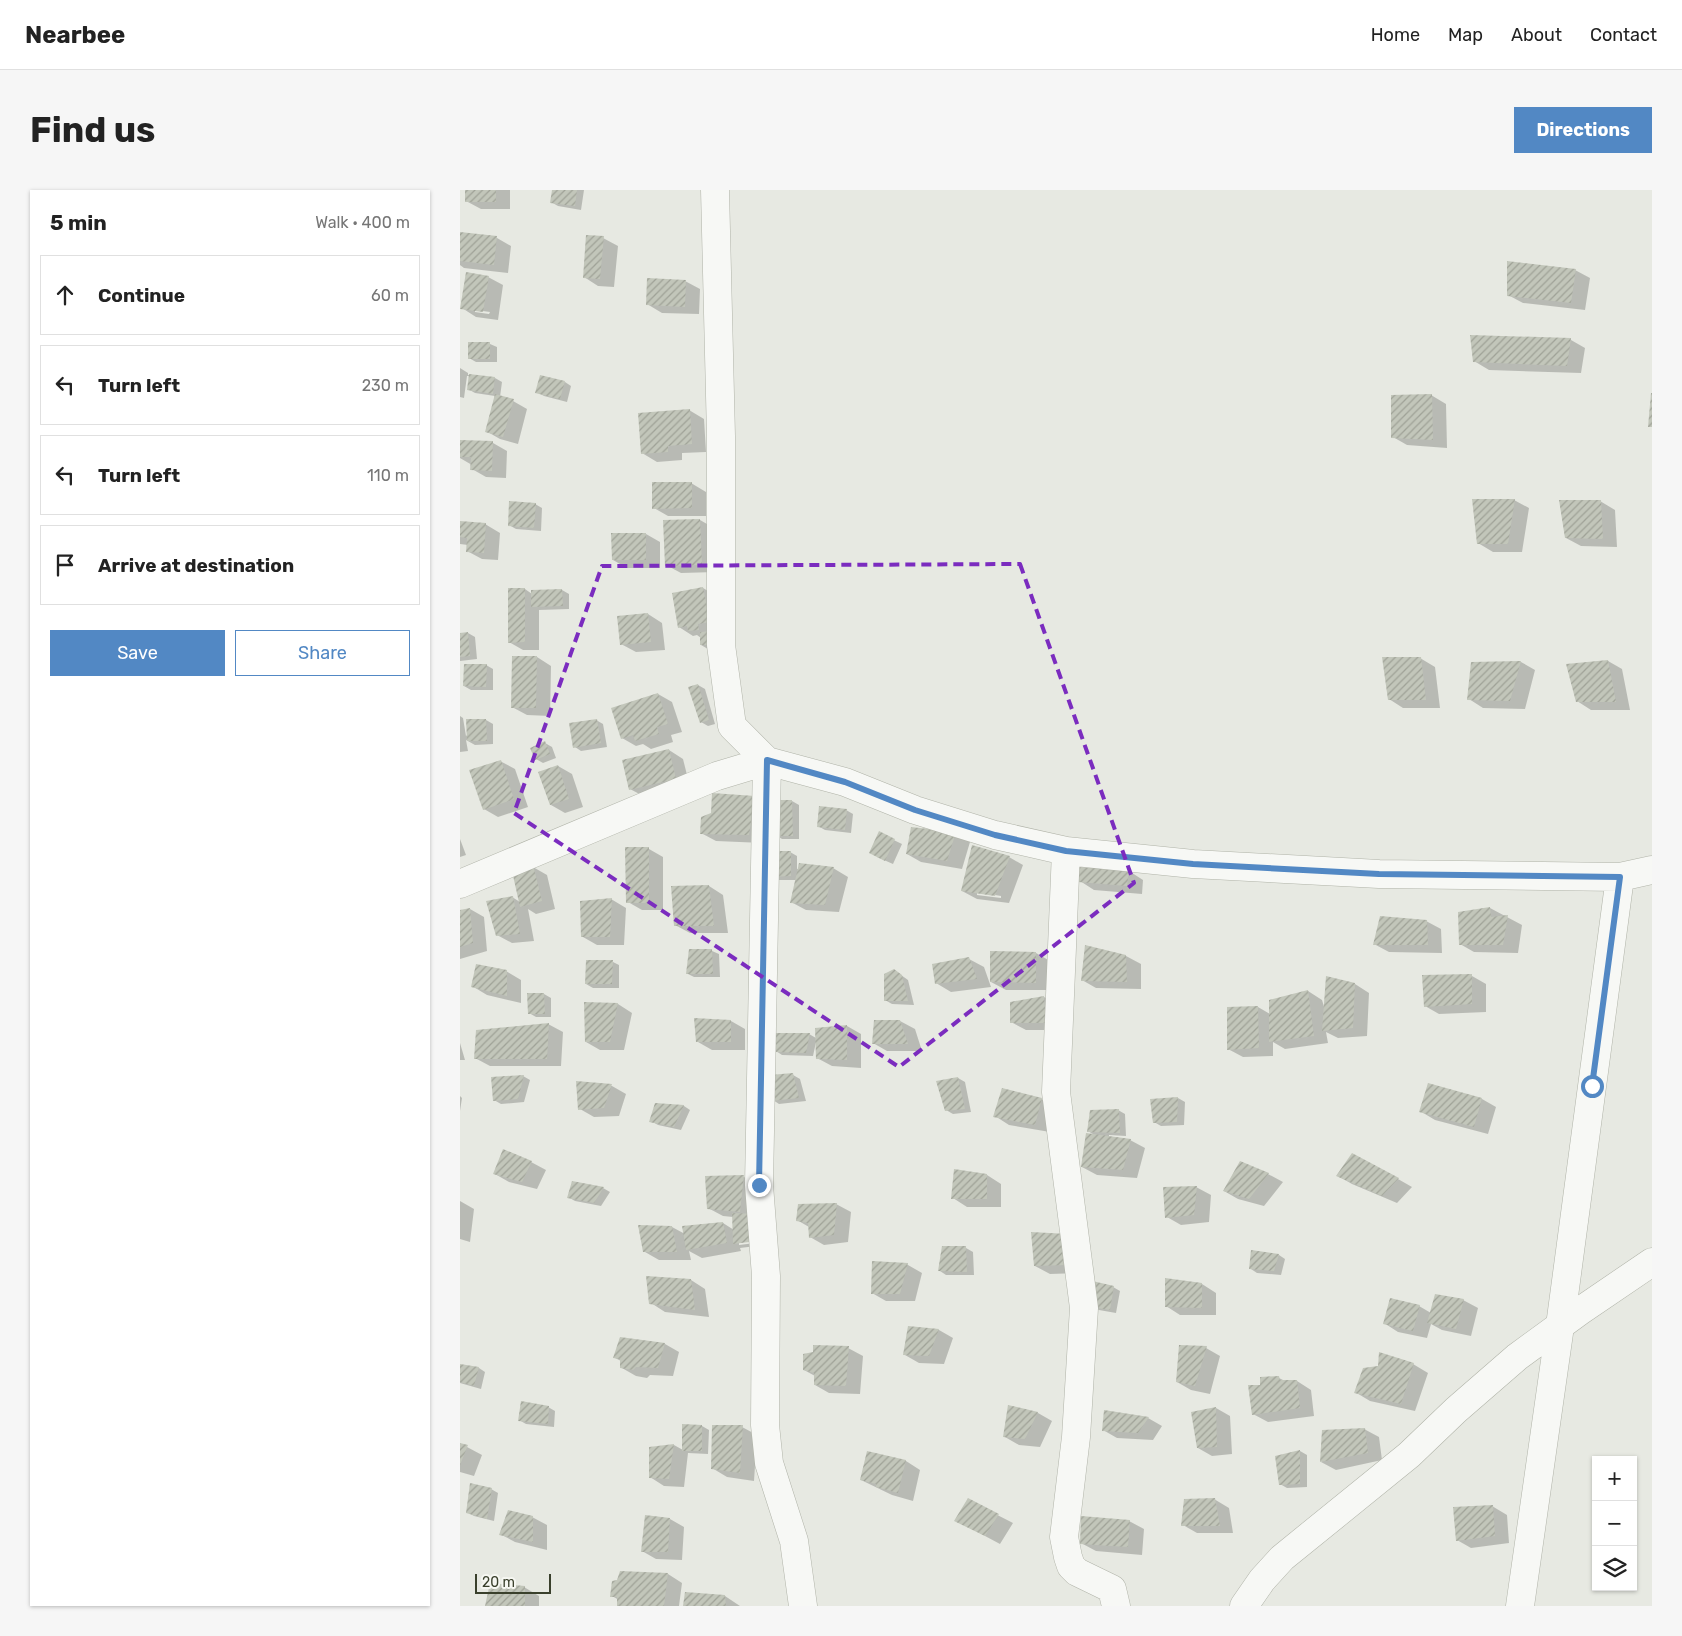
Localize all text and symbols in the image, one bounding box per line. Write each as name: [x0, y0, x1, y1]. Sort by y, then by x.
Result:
text: Nearbee: [25, 21, 125, 49]
text: Home: [1371, 24, 1420, 46]
text: Map: [1448, 24, 1483, 46]
text: About: [1511, 24, 1562, 46]
text: Contact: [1590, 24, 1657, 46]
button: Directions: [1514, 107, 1652, 153]
text: Find us: [30, 109, 155, 151]
text: 5 min: [50, 210, 107, 235]
text: Walk · 400 m: [315, 213, 410, 232]
icon: ahead: [51, 281, 79, 309]
text: Continue: [98, 284, 185, 307]
text: 60 m: [371, 286, 409, 305]
icon: left: [51, 371, 79, 399]
text: Turn left: [98, 374, 180, 397]
text: 230 m: [362, 376, 409, 395]
icon: left: [51, 461, 79, 489]
text: Turn left: [98, 464, 180, 487]
text: 110 m: [367, 466, 409, 485]
icon: arrive: [51, 551, 79, 579]
text: Arrive at destination: [98, 554, 294, 577]
button: Save: [50, 630, 225, 676]
button: Share: [235, 630, 410, 676]
route start: [1581, 1075, 1604, 1098]
route end: [748, 1174, 771, 1197]
map controls: [1592, 1456, 1637, 1591]
button: +: [1592, 1456, 1637, 1501]
button: −: [1592, 1501, 1637, 1546]
button: layers: [1592, 1546, 1637, 1591]
scale bar: [475, 1571, 551, 1594]
text: 20 m: [482, 1574, 515, 1591]

